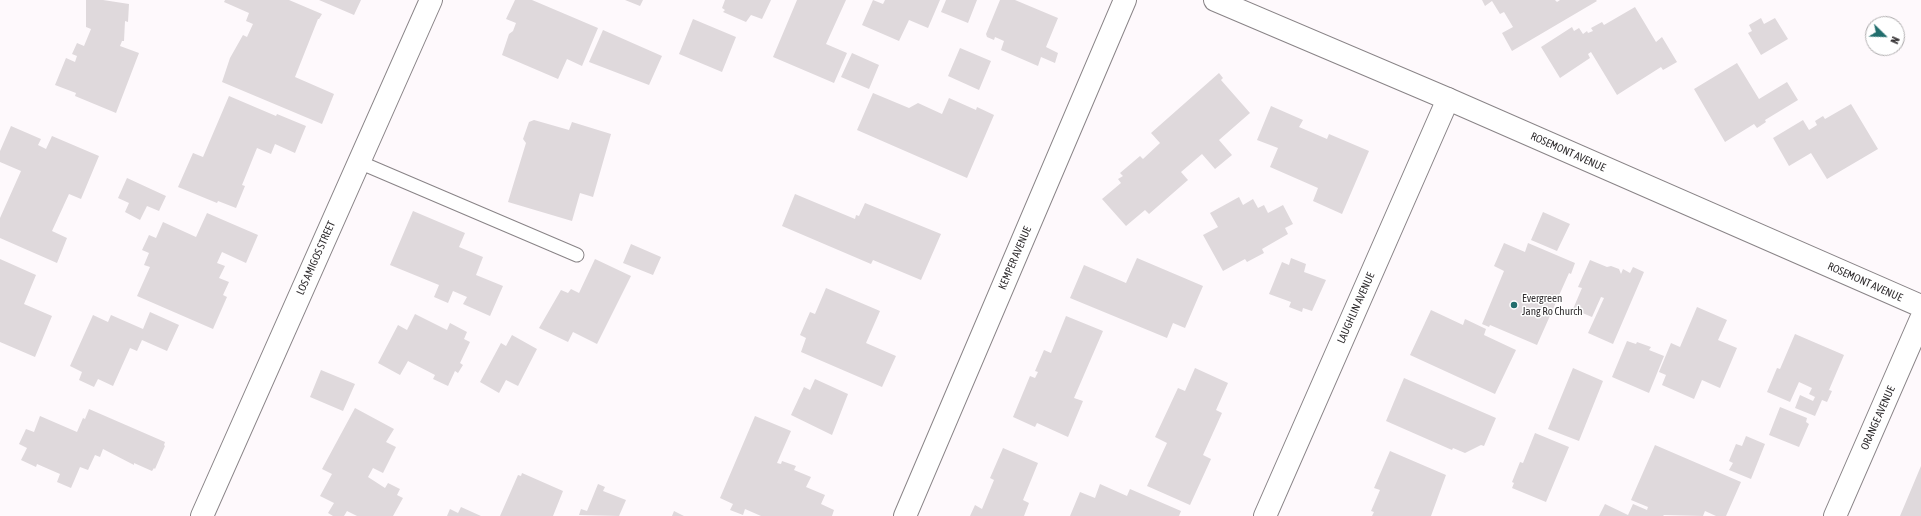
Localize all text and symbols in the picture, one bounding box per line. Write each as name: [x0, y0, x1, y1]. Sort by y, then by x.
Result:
north arrow: [1865, 16, 1905, 56]
text: N: [1888, 35, 1902, 46]
street label: ROSEMONT AVENUE: [1528, 130, 1608, 174]
street label: LOS AMIGOS STREET: [294, 219, 338, 297]
street label: KEMPER AVENUE: [996, 224, 1034, 292]
street label: ROSEMONT AVENUE: [1825, 260, 1905, 304]
street label: LAUGHLIN AVENUE: [1334, 270, 1378, 346]
place label: Evergreen Jang Ro Church: [1522, 292, 1583, 318]
marker: Evergreen Jang Ro Church: [1509, 300, 1519, 310]
street label: ORANGE AVENUE: [1858, 384, 1898, 452]

